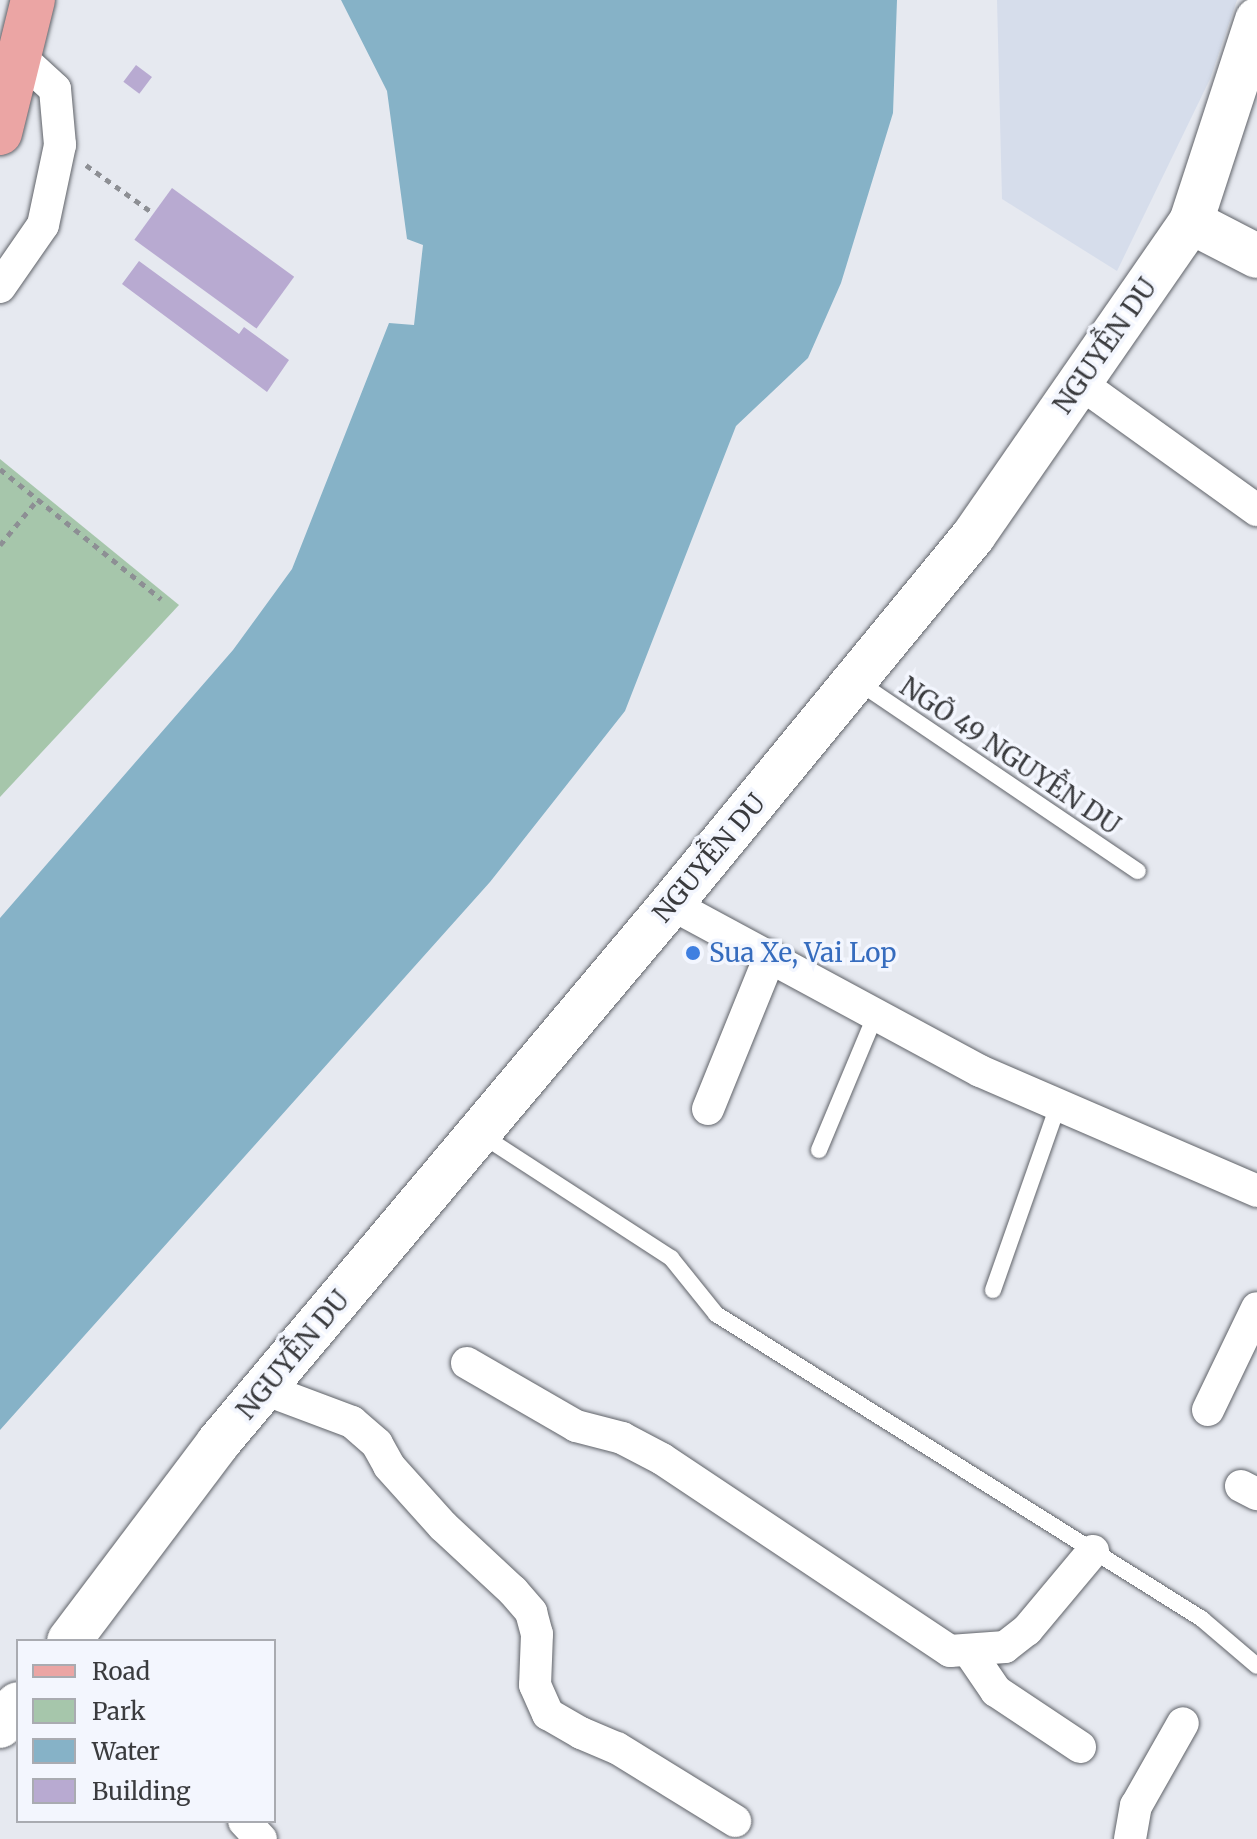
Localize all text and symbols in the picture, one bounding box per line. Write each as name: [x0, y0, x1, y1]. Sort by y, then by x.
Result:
street label: NGUYỄN DU: [1047, 272, 1163, 420]
street label: NGÕ 49 NGUYỄN DU: [894, 671, 1126, 841]
street label: NGUYỄN DU: [646, 788, 772, 928]
place label: Sua Xe, Vai Lop: [709, 937, 897, 969]
marker: Sua Xe, Vai Lop: [684, 944, 702, 962]
street label: NGUYỄN DU: [230, 1285, 356, 1425]
legend: [16, 1639, 276, 1823]
text: Road: [92, 1656, 150, 1687]
text: Park: [92, 1696, 145, 1727]
text: Water: [92, 1736, 160, 1767]
text: Building: [92, 1776, 191, 1807]

